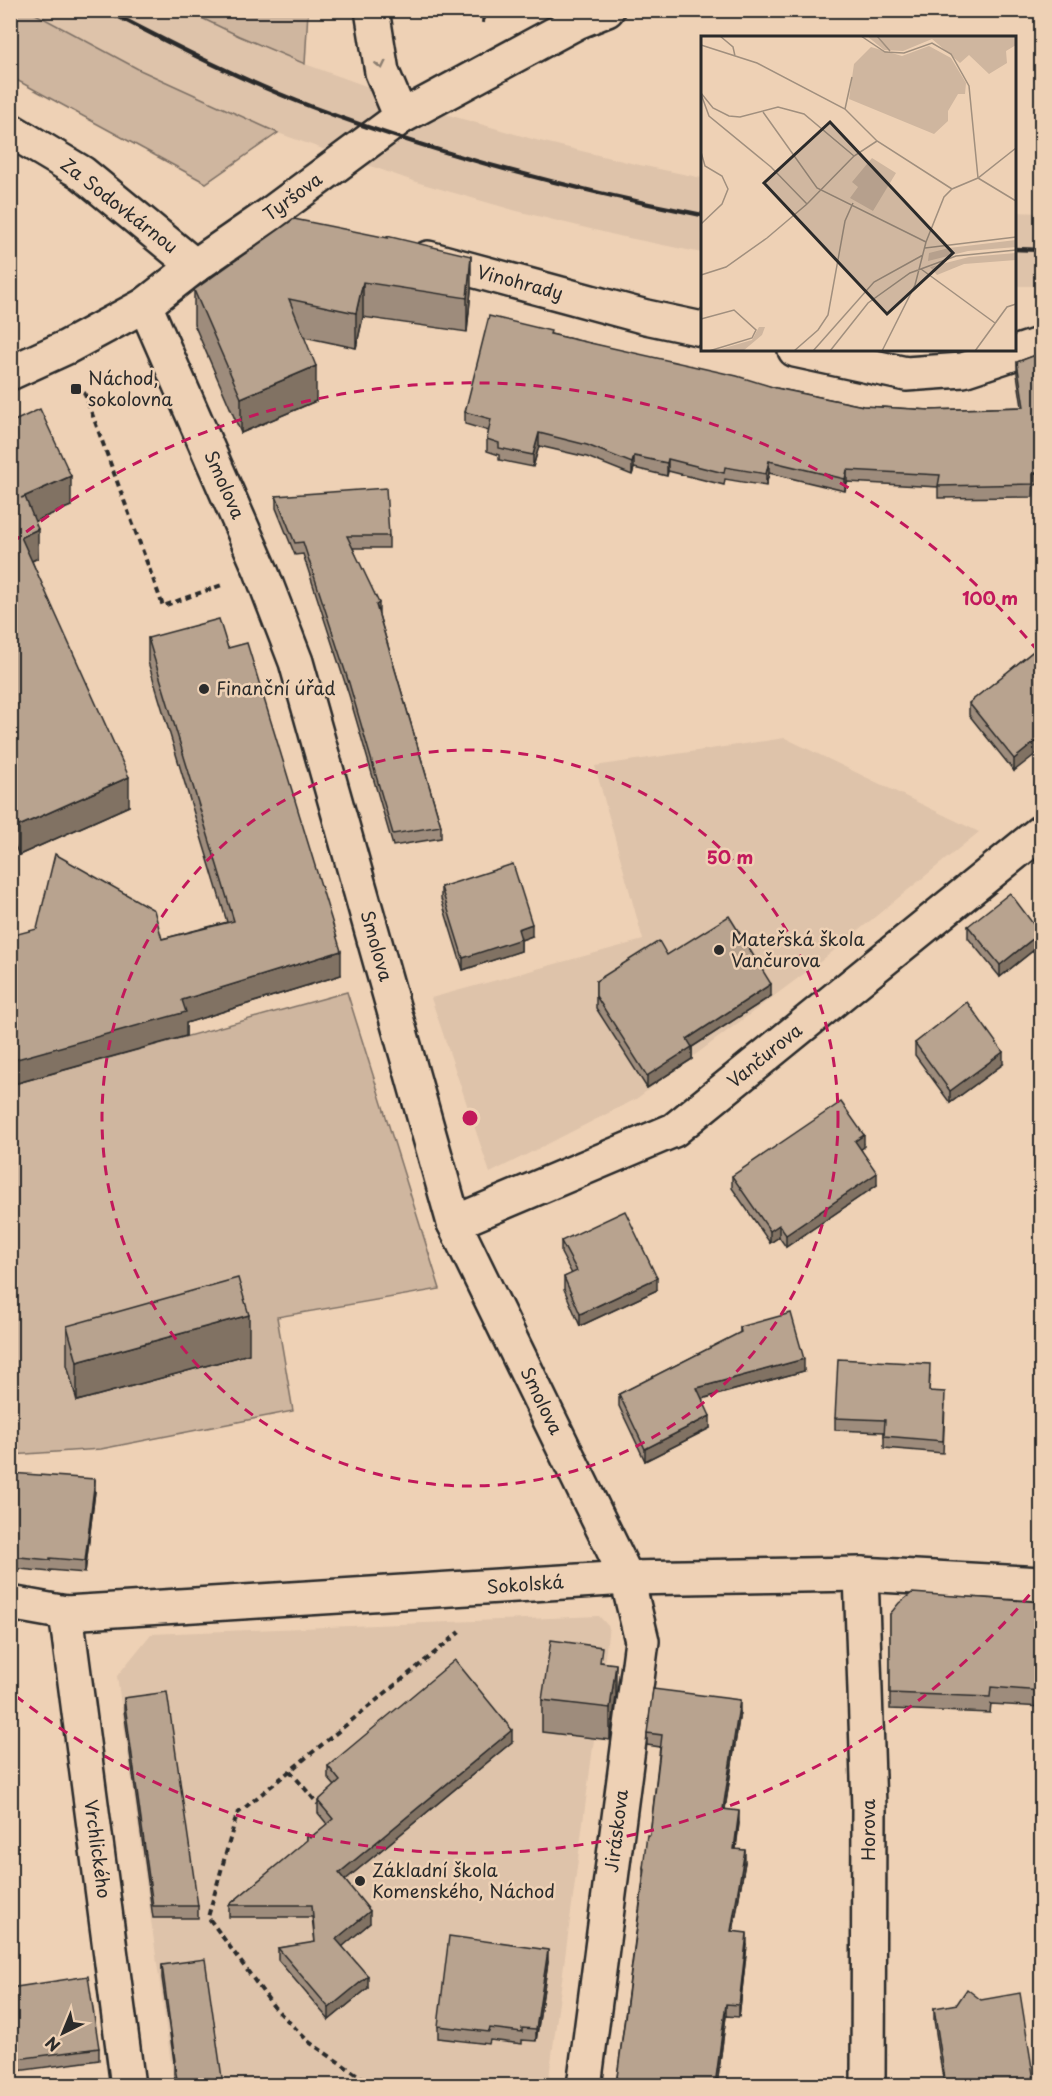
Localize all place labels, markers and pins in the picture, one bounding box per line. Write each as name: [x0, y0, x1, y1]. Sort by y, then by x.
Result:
place label: Náchod, sokolovna: [88, 364, 173, 412]
marker: Náchod, sokolovna: [69, 382, 83, 396]
place label: Finanční úřad: [216, 674, 335, 701]
marker: Finanční úřad: [197, 682, 211, 696]
place label: Mateřská škola Vančurova: [731, 925, 865, 973]
marker: Mateřská škola Vančurova: [712, 943, 726, 957]
centre of rings: [460, 1108, 480, 1128]
place label: Základní škola Komenského, Náchod: [372, 1856, 555, 1904]
marker: Základní škola Komenského, Náchod: [353, 1874, 367, 1888]

